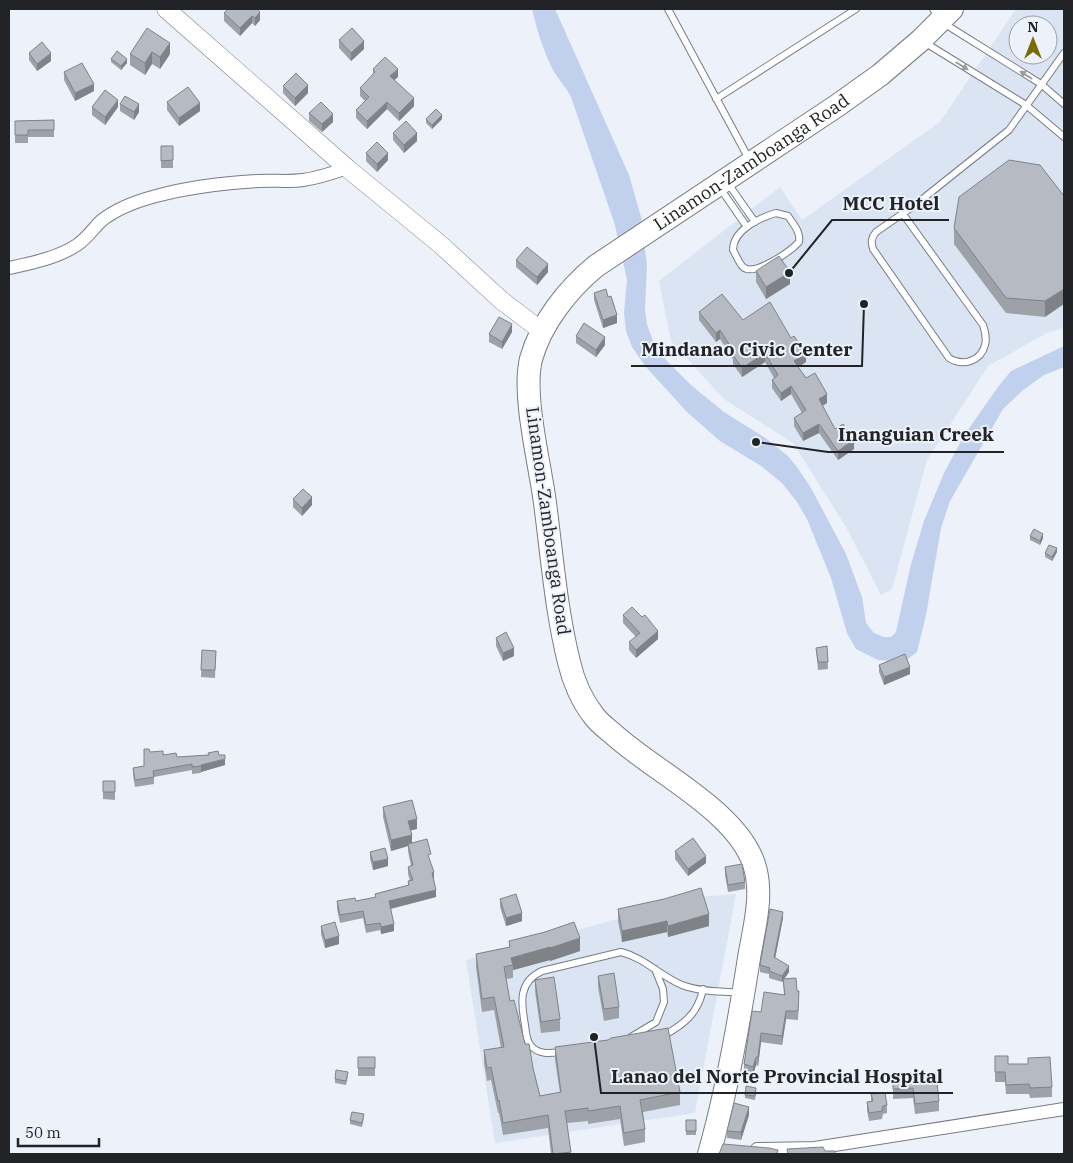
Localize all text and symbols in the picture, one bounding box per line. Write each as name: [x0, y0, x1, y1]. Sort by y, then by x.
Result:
north arrow: [1008, 15, 1058, 65]
text: N: [1027, 18, 1039, 36]
one-way arrow: [956, 61, 969, 70]
one-way arrow: [1019, 70, 1032, 79]
street label: Linamon-Zamboanga Road: [649, 89, 854, 236]
callout: MCC Hotel: [832, 186, 949, 220]
text: MCC Hotel: [843, 191, 939, 215]
callout: Mindanao Civic Center: [631, 332, 862, 366]
text: Mindanao Civic Center: [641, 337, 853, 361]
street label: Linamon-Zamboanga Road: [521, 405, 576, 637]
callout: Inanguian Creek: [828, 418, 1004, 452]
text: Inanguian Creek: [838, 422, 994, 446]
callout: Lanao del Norte Provincial Hospital: [601, 1059, 953, 1093]
text: Lanao del Norte Provincial Hospital: [611, 1064, 943, 1088]
scale bar: [18, 1116, 99, 1148]
text: 50 m: [25, 1123, 61, 1142]

